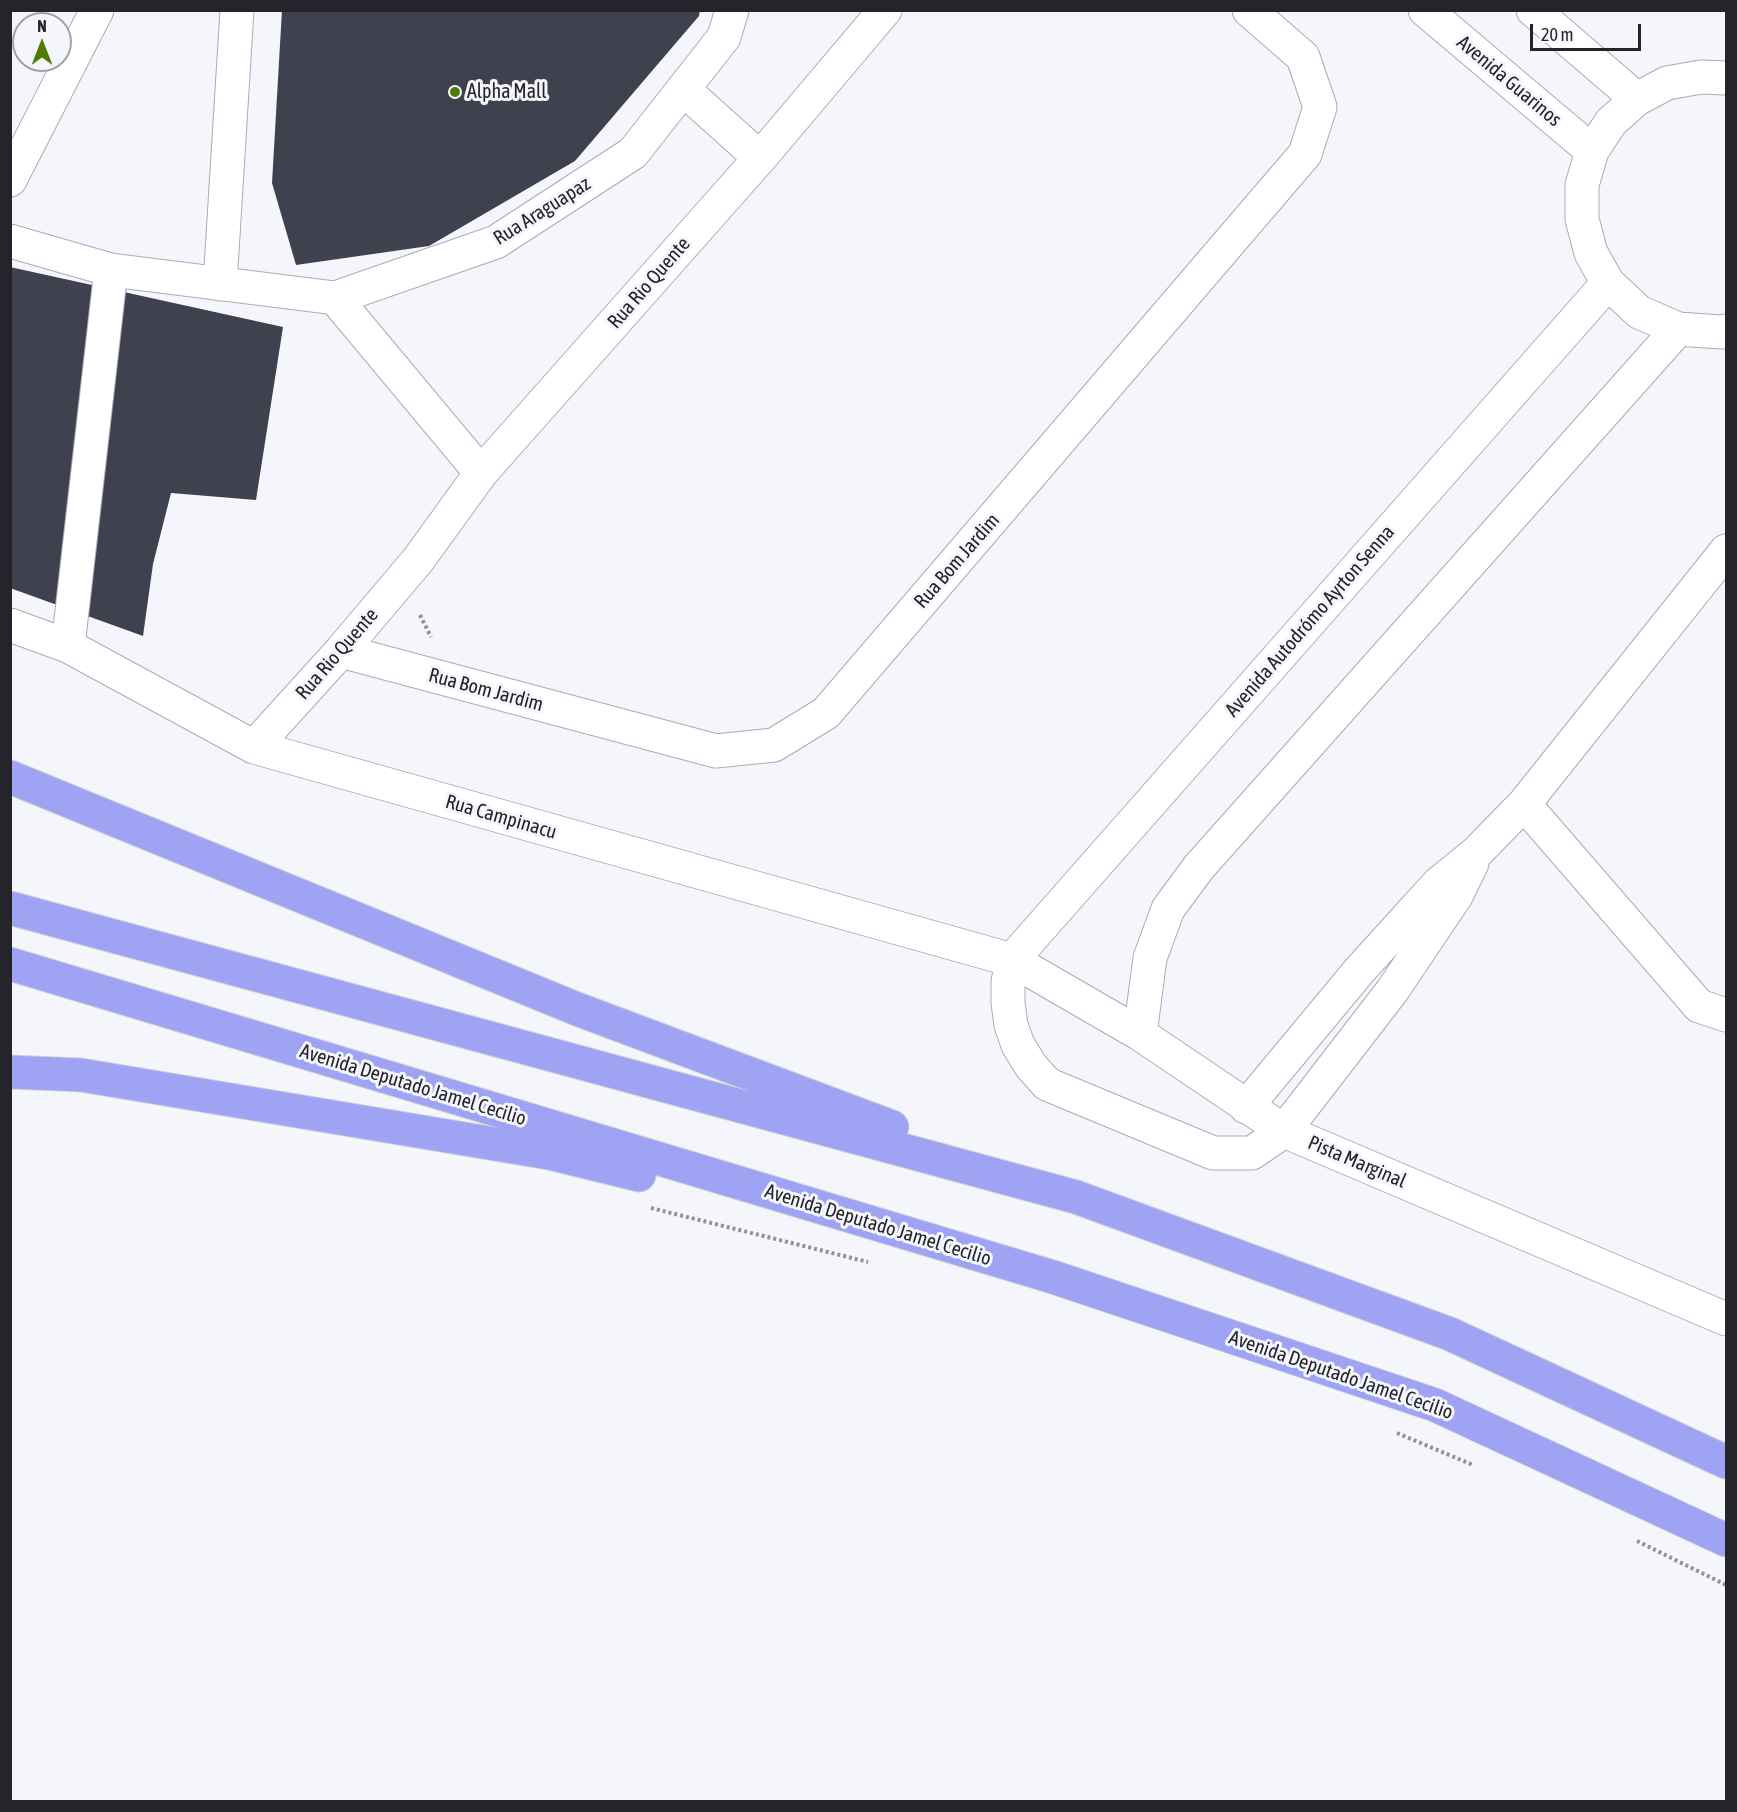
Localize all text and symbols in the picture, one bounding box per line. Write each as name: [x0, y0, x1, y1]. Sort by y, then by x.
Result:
north arrow: [12, 12, 72, 72]
scale bar: [1533, 12, 1644, 50]
text: N: [37, 17, 47, 35]
text: 20 m: [1541, 24, 1573, 45]
street label: Avenida Guarinos: [1452, 30, 1566, 132]
place label: Alpha Mall: [467, 80, 547, 104]
marker: Alpha Mall: [448, 85, 462, 99]
street label: Rua Araguapaz: [489, 172, 595, 250]
street label: Rua Rio Quente: [603, 232, 695, 334]
street label: Rua Bom Jardim: [909, 509, 1005, 613]
street label: Avenida Autodrómo Ayrton Senna: [1220, 520, 1400, 722]
street label: Rua Rio Quente: [291, 603, 383, 705]
street label: Rua Bom Jardim: [426, 663, 546, 717]
street label: Rua Campinacu: [443, 790, 559, 844]
street label: Avenida Deputado Jamel Cecilio: [297, 1039, 529, 1131]
street label: Pista Marginal: [1304, 1131, 1410, 1193]
street label: Avenida Deputado Jamel Cecilio: [762, 1179, 994, 1271]
street label: Avenida Deputado Jamel Cecilio: [1226, 1325, 1456, 1425]

